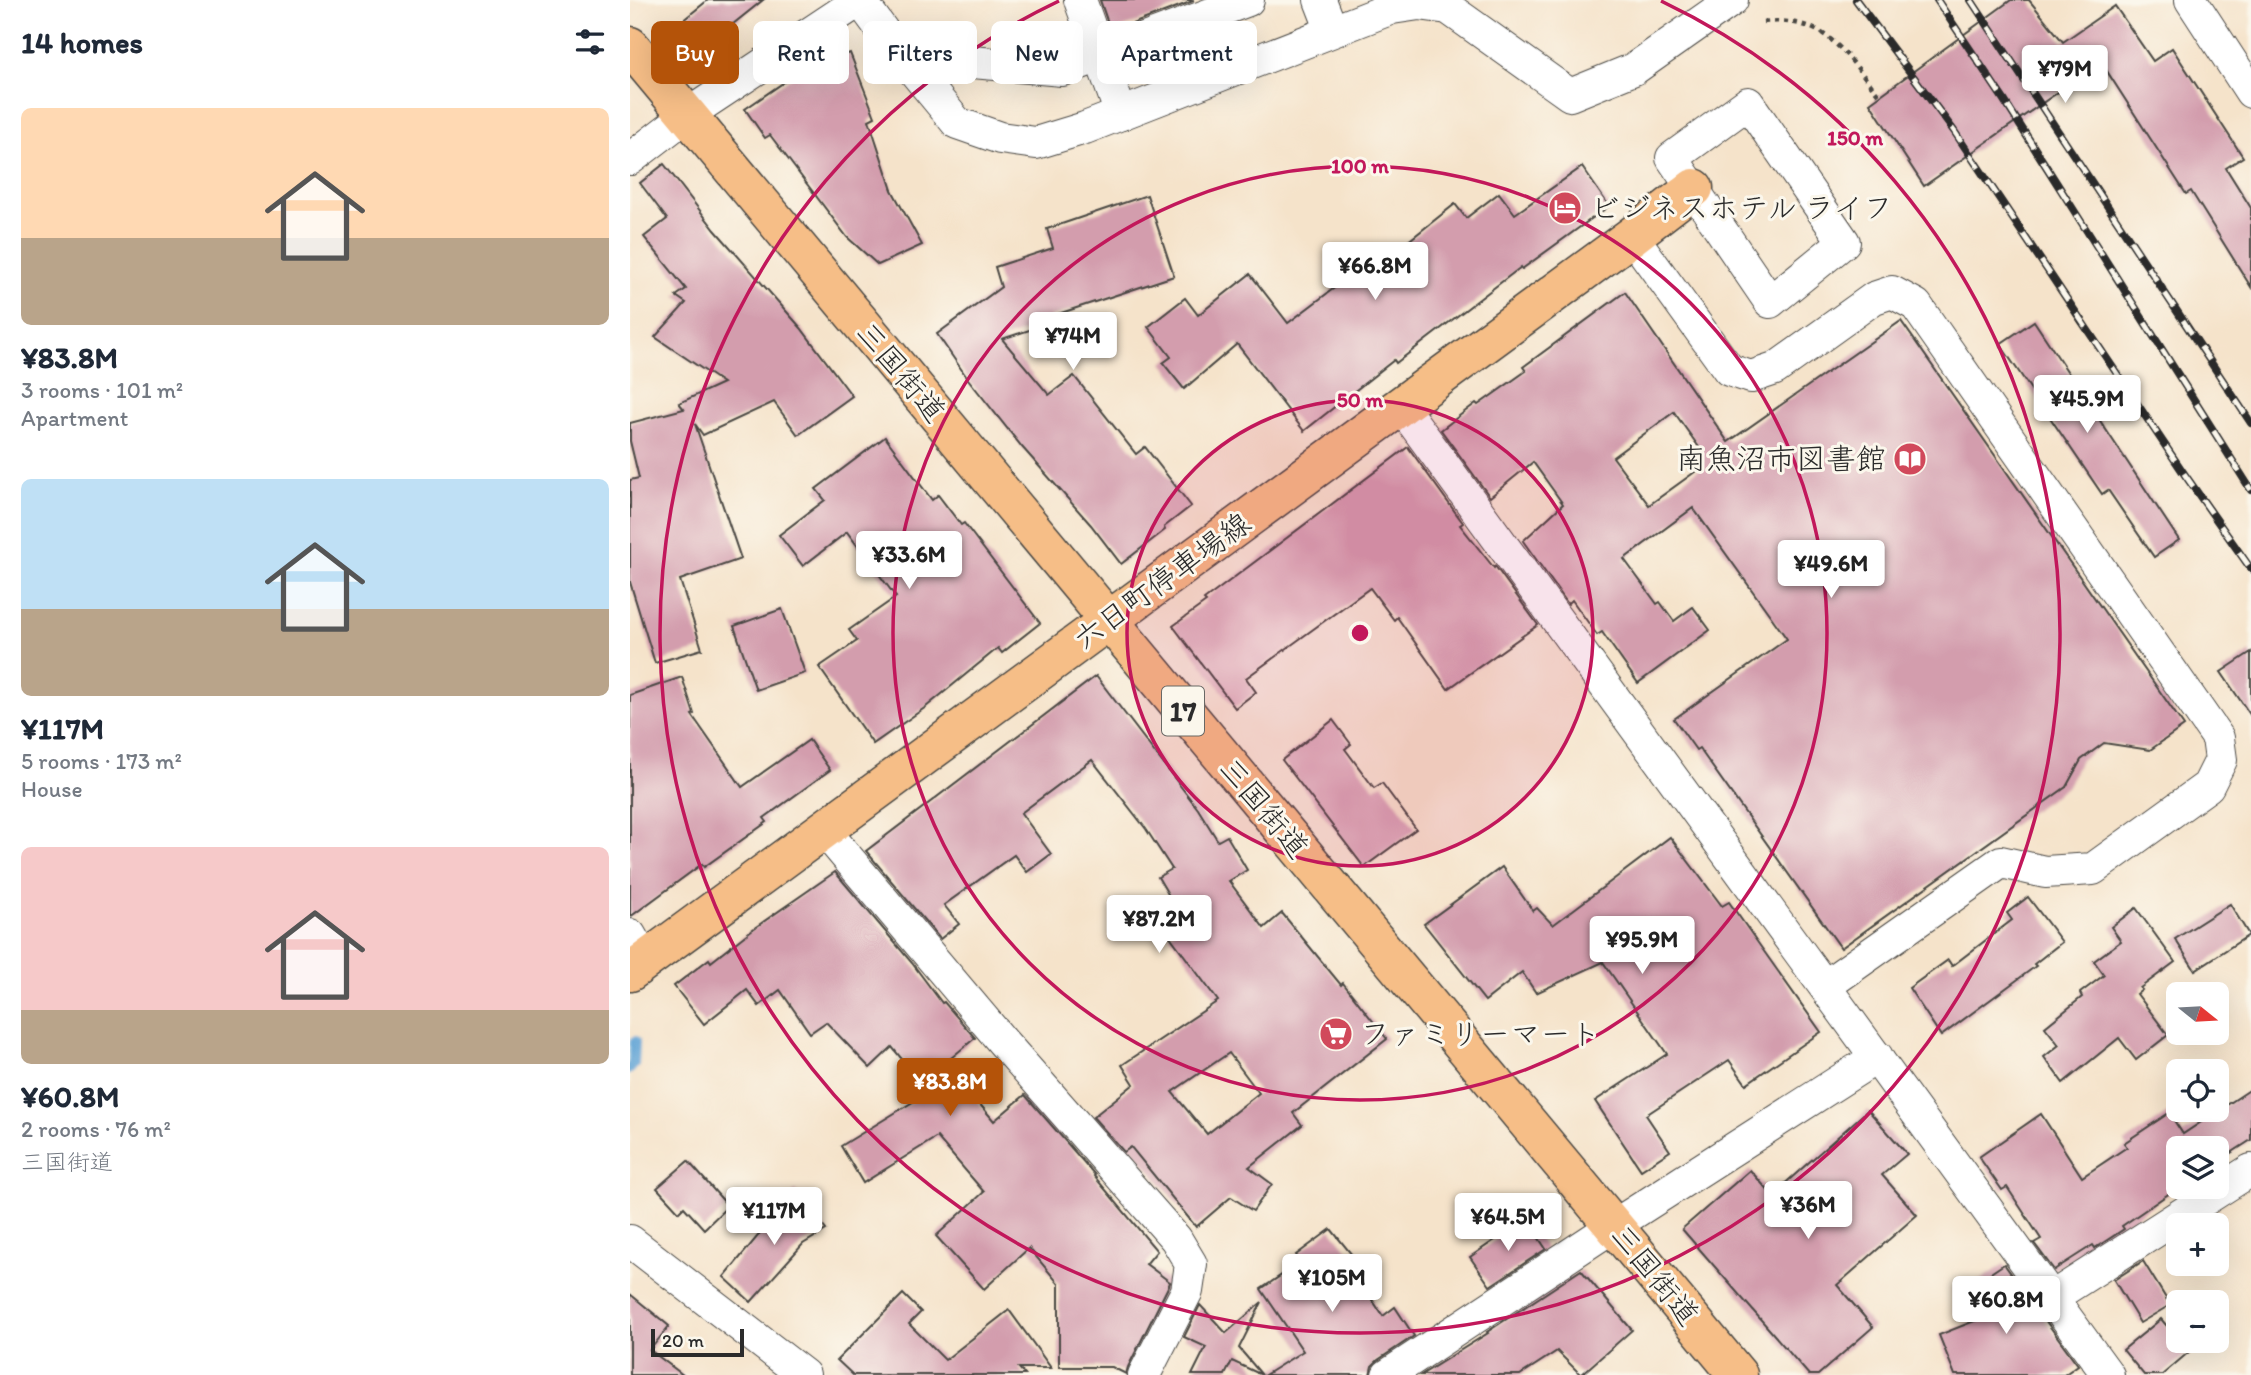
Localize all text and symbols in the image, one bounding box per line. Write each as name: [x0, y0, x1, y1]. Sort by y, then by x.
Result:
chip: Buy: [651, 21, 739, 84]
chip: Rent: [753, 21, 849, 84]
chip: Filters: [863, 21, 977, 84]
chip: New: [991, 21, 1083, 84]
chip: Apartment: [1097, 21, 1257, 84]
icon: filters: [571, 23, 609, 61]
text: 14 homes: [21, 24, 143, 61]
pin: ¥79M: [2024, 46, 2106, 105]
text: ¥79M: [2038, 54, 2092, 82]
text: 150 m: [1827, 125, 1883, 150]
icon: home: [252, 153, 378, 279]
text: 100 m: [1331, 153, 1389, 178]
hotel icon: ビジネスホテル ライフ: [1546, 189, 1584, 227]
place label: ビジネスホテル ライフ: [1590, 189, 1893, 226]
pin: ¥66.8M: [1318, 243, 1432, 302]
text: ¥66.8M: [1338, 251, 1412, 279]
pin: ¥74M: [1032, 312, 1114, 372]
street label: 三国街道: [849, 314, 954, 430]
text: ¥74M: [1045, 321, 1101, 349]
text: ¥83.8M: [21, 339, 118, 376]
text: 3 rooms · 101 m²: [21, 376, 183, 404]
pin: ¥45.9M: [2030, 376, 2144, 435]
text: ¥45.9M: [2050, 384, 2124, 412]
text: 50 m: [1337, 387, 1384, 412]
text: Apartment: [21, 404, 128, 432]
place label: 南魚沼市図書館: [1676, 440, 1886, 477]
library icon: 南魚沼市図書館: [1891, 440, 1929, 478]
street label: 六日町停車場線: [1066, 504, 1258, 657]
icon: home: [252, 524, 378, 650]
pin: ¥33.6M: [852, 532, 966, 591]
text: ¥33.6M: [872, 540, 946, 568]
pin: ¥49.6M: [1774, 540, 1888, 600]
text: ¥49.6M: [1794, 549, 1868, 577]
centre of rings: [1348, 621, 1372, 645]
road number: 17: [1162, 686, 1204, 736]
text: ¥117M: [21, 710, 104, 747]
text: 5 rooms · 173 m²: [21, 747, 182, 775]
street label: 三国街道: [1212, 750, 1317, 866]
text: House: [21, 775, 83, 803]
icon: home: [252, 892, 378, 1018]
pin: ¥87.2M: [1102, 895, 1216, 955]
text: ¥87.2M: [1123, 904, 1195, 932]
pin: ¥95.9M: [1585, 916, 1699, 976]
text: ¥95.9M: [1606, 925, 1678, 953]
north arrow: [2166, 982, 2230, 1045]
map controls: [2166, 982, 2229, 1353]
supermarket icon: ファミリーマート: [1317, 1015, 1355, 1053]
place label: ファミリーマート: [1360, 1015, 1601, 1052]
pin: ¥83.8M: [893, 1058, 1007, 1118]
button: locate: [2166, 1059, 2229, 1122]
text: ¥83.8M: [913, 1067, 987, 1095]
text: ¥60.8M: [21, 1078, 120, 1115]
text: 2 rooms · 76 m²: [21, 1115, 171, 1143]
button: layers: [2166, 1136, 2229, 1199]
text: 三国街道: [21, 1148, 113, 1176]
pin: ¥36M: [1767, 1182, 1849, 1241]
pin: ¥117M: [725, 1188, 823, 1247]
text: ¥36M: [1780, 1190, 1836, 1218]
pin: ¥64.5M: [1451, 1194, 1565, 1253]
text: ¥117M: [742, 1196, 806, 1224]
text: ¥64.5M: [1471, 1202, 1545, 1230]
button: +: [2166, 1213, 2229, 1276]
street label: 三国街道: [1603, 1216, 1708, 1333]
pin: ¥105M: [1283, 1254, 1381, 1314]
text: ¥105M: [1298, 1263, 1366, 1291]
pin: ¥60.8M: [1949, 1276, 2063, 1336]
text: ¥60.8M: [1968, 1285, 2044, 1313]
button: −: [2166, 1290, 2229, 1353]
scale bar: [651, 1326, 744, 1358]
text: 20 m: [662, 1329, 704, 1352]

